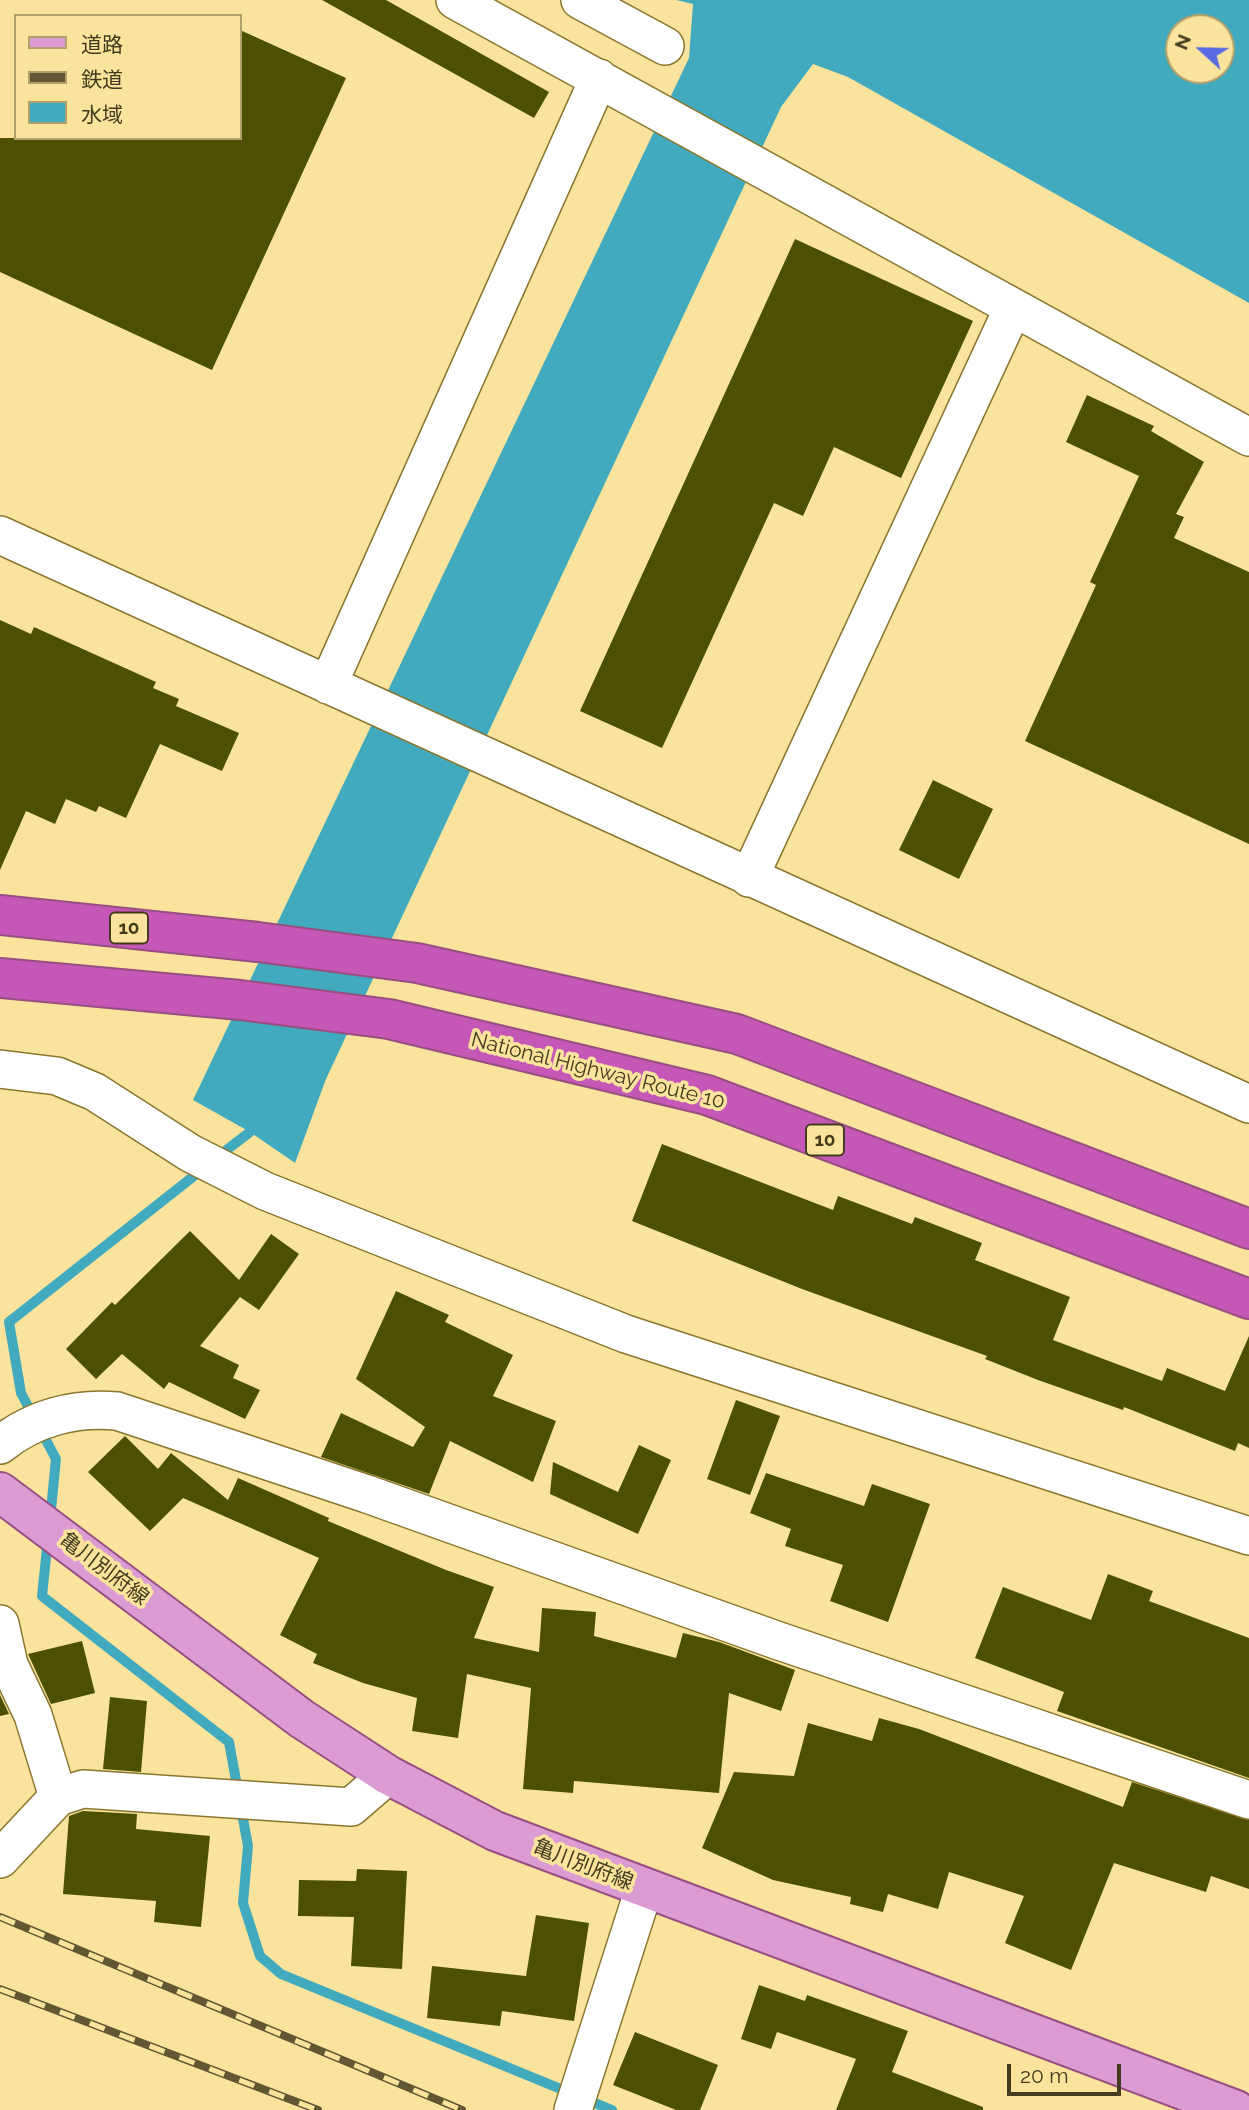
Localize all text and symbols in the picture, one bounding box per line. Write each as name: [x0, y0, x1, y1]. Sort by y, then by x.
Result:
legend: [14, 14, 242, 140]
north arrow: [1165, 14, 1235, 84]
text: N: [1169, 31, 1195, 53]
text: 道路: [81, 32, 123, 57]
text: 鉄道: [81, 67, 123, 92]
text: 水域: [81, 102, 123, 127]
road number: 10: [110, 912, 148, 944]
street label: National Highway Route 10: [468, 1027, 728, 1115]
road number: 10: [806, 1124, 844, 1156]
street label: 亀川別府線: [54, 1527, 154, 1611]
street label: 亀川別府線: [529, 1834, 637, 1896]
scale bar: [1011, 2050, 1125, 2094]
text: 20 m: [1020, 2063, 1068, 2088]

